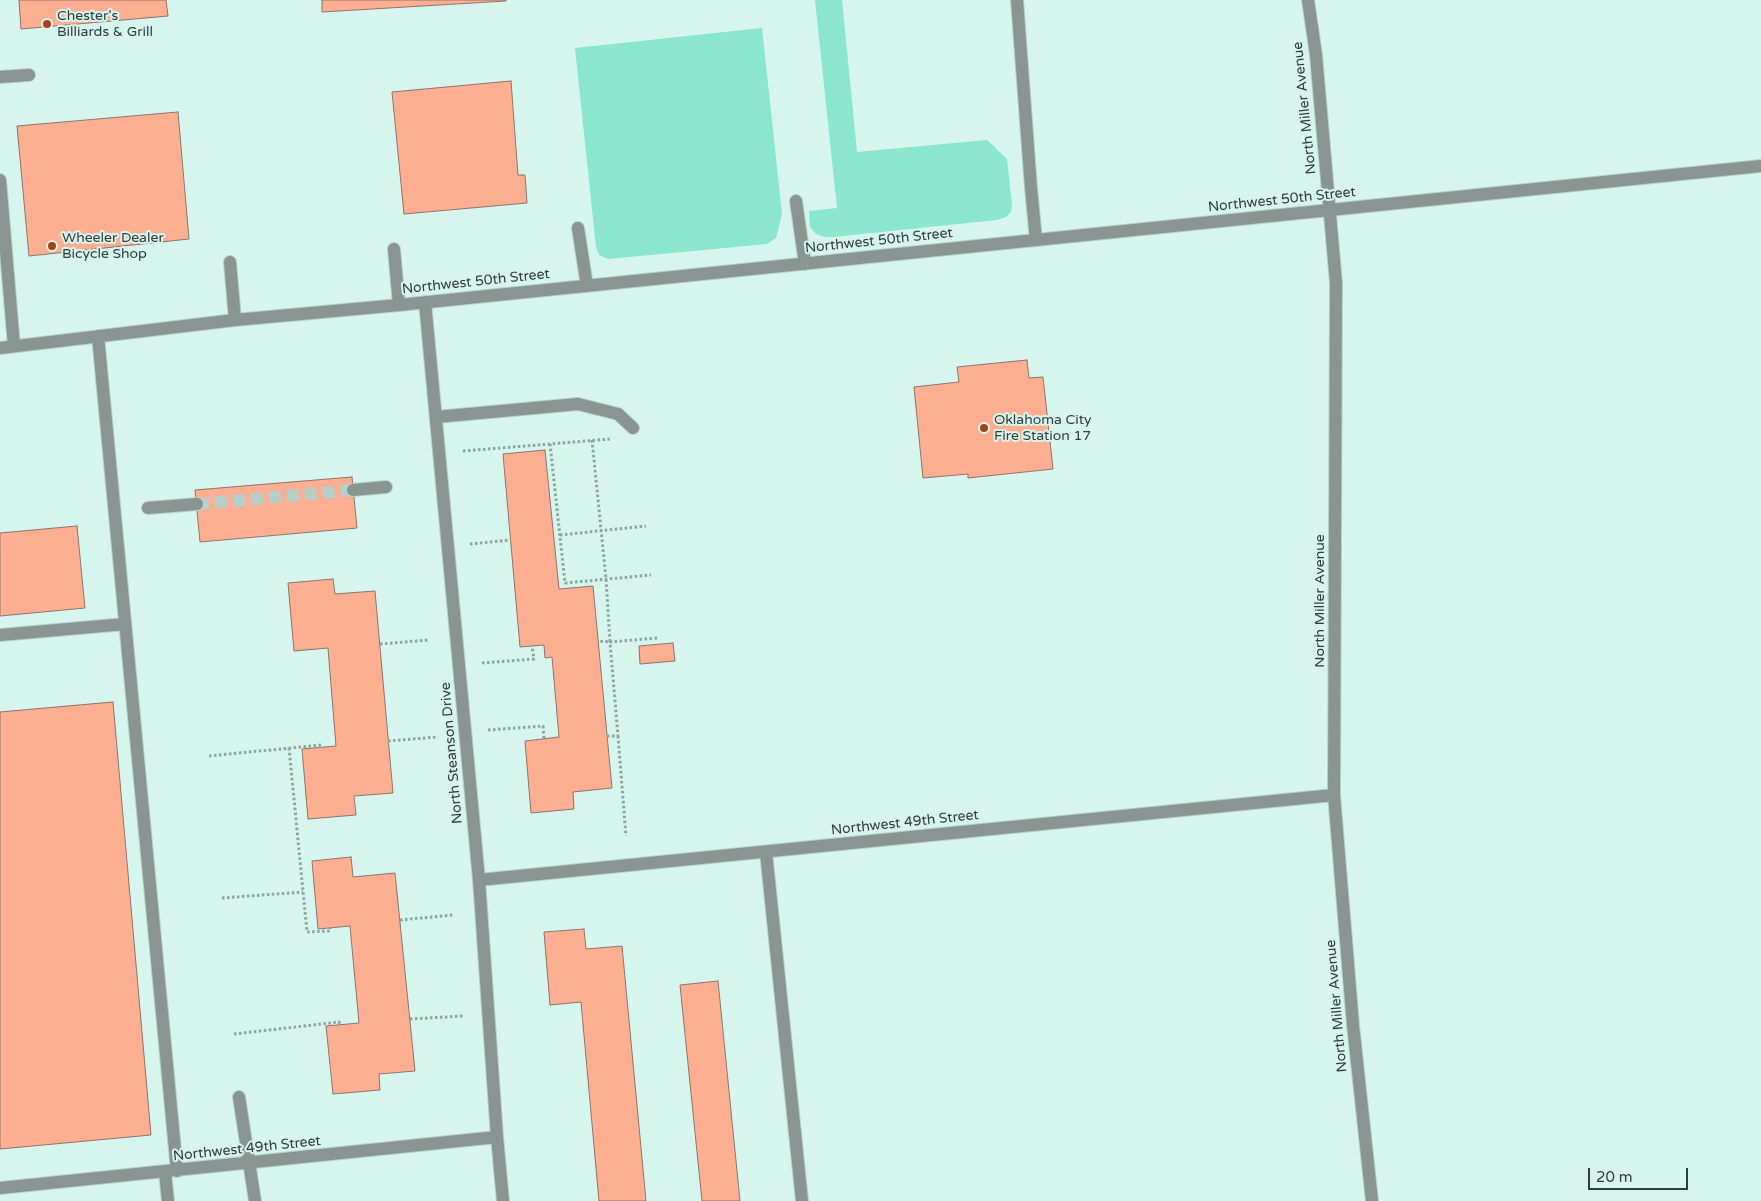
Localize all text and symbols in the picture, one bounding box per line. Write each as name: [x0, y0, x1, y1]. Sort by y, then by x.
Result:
place label: Chester's Billiards & Grill: [57, 8, 153, 40]
marker: Chester's Billiards & Grill: [41, 18, 53, 30]
street label: North Miller Avenue: [1290, 41, 1320, 175]
street label: Northwest 50th Street: [1207, 184, 1357, 216]
street label: Northwest 50th Street: [804, 225, 954, 257]
place label: Wheeler Dealer Bicycle Shop: [62, 230, 164, 262]
marker: Wheeler Dealer Bicycle Shop: [46, 240, 58, 252]
street label: Northwest 50th Street: [401, 266, 551, 298]
place label: Oklahoma City Fire Station 17: [994, 412, 1092, 444]
marker: Oklahoma City Fire Station 17: [978, 422, 990, 434]
street label: North Miller Avenue: [1312, 534, 1328, 668]
street label: North Steanson Drive: [437, 681, 467, 825]
street label: Northwest 49th Street: [830, 807, 980, 839]
street label: North Miller Avenue: [1323, 939, 1351, 1073]
street label: Northwest 49th Street: [172, 1133, 322, 1165]
scale bar: [1591, 1158, 1691, 1190]
text: 20 m: [1596, 1168, 1633, 1186]

